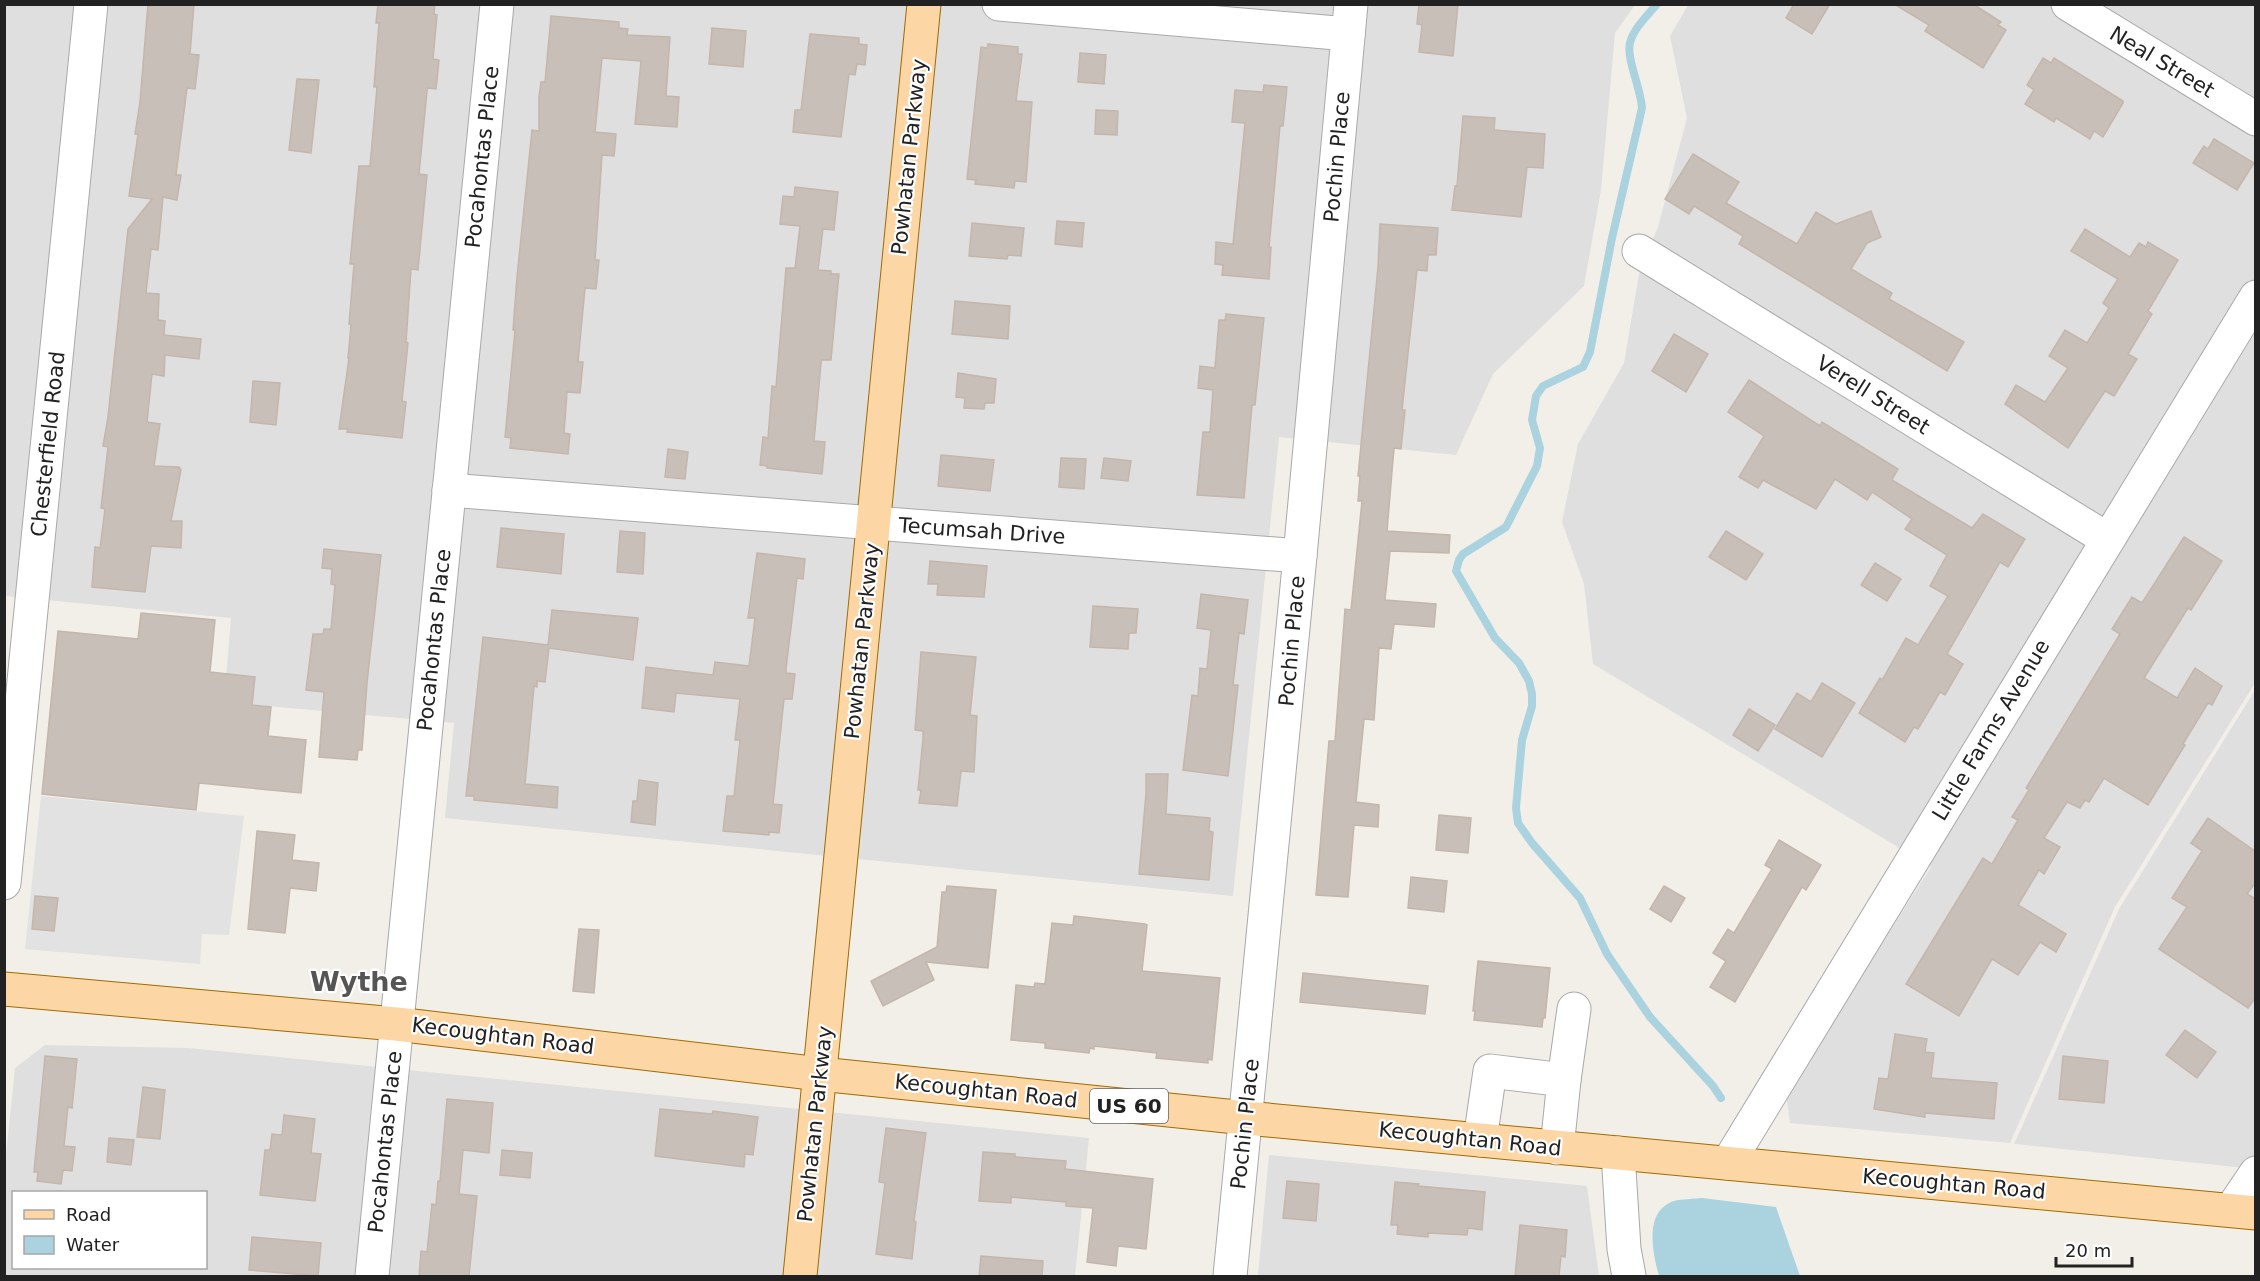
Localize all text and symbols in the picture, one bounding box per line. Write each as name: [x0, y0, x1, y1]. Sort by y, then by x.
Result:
street label: Neal Street: [2105, 21, 2219, 103]
street label: Powhatan Parkway: [887, 58, 931, 256]
street label: Pocahontas Place: [460, 65, 504, 249]
street label: Pochin Place: [1319, 91, 1355, 223]
street label: Chesterfield Road: [26, 350, 70, 538]
street label: Verell Street: [1812, 351, 1934, 439]
street label: Tecumsah Drive: [897, 513, 1066, 549]
street label: Powhatan Parkway: [840, 542, 884, 740]
street label: Pocahontas Place: [412, 548, 456, 732]
street label: Pochin Place: [1274, 575, 1310, 707]
street label: Little Farms Avenue: [1927, 635, 2055, 825]
district label: Wythe: [310, 966, 408, 997]
street label: Kecoughtan Road: [410, 1013, 596, 1059]
street label: Powhatan Parkway: [793, 1025, 837, 1223]
street label: Pocahontas Place: [363, 1050, 407, 1234]
street label: Pochin Place: [1226, 1057, 1264, 1191]
street label: Kecoughtan Road: [893, 1069, 1079, 1113]
road number: US 60: [1090, 1089, 1168, 1123]
street label: Kecoughtan Road: [1377, 1117, 1563, 1161]
street label: Kecoughtan Road: [1861, 1164, 2047, 1204]
legend: [12, 1191, 207, 1269]
text: Road: [66, 1204, 111, 1225]
scale bar: [2056, 1230, 2132, 1268]
text: Water: [66, 1234, 120, 1255]
text: 20 m: [2065, 1240, 2111, 1261]

